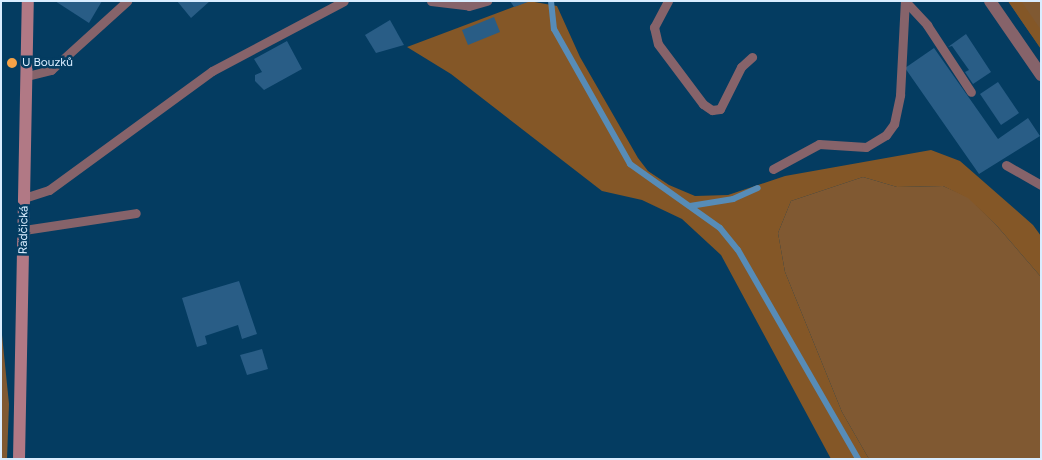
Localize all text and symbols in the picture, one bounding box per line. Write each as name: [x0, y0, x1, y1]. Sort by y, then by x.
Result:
place label: U Bouzků: [22, 56, 73, 70]
marker: U Bouzků: [6, 57, 18, 69]
street label: Radčická: [16, 206, 32, 254]

